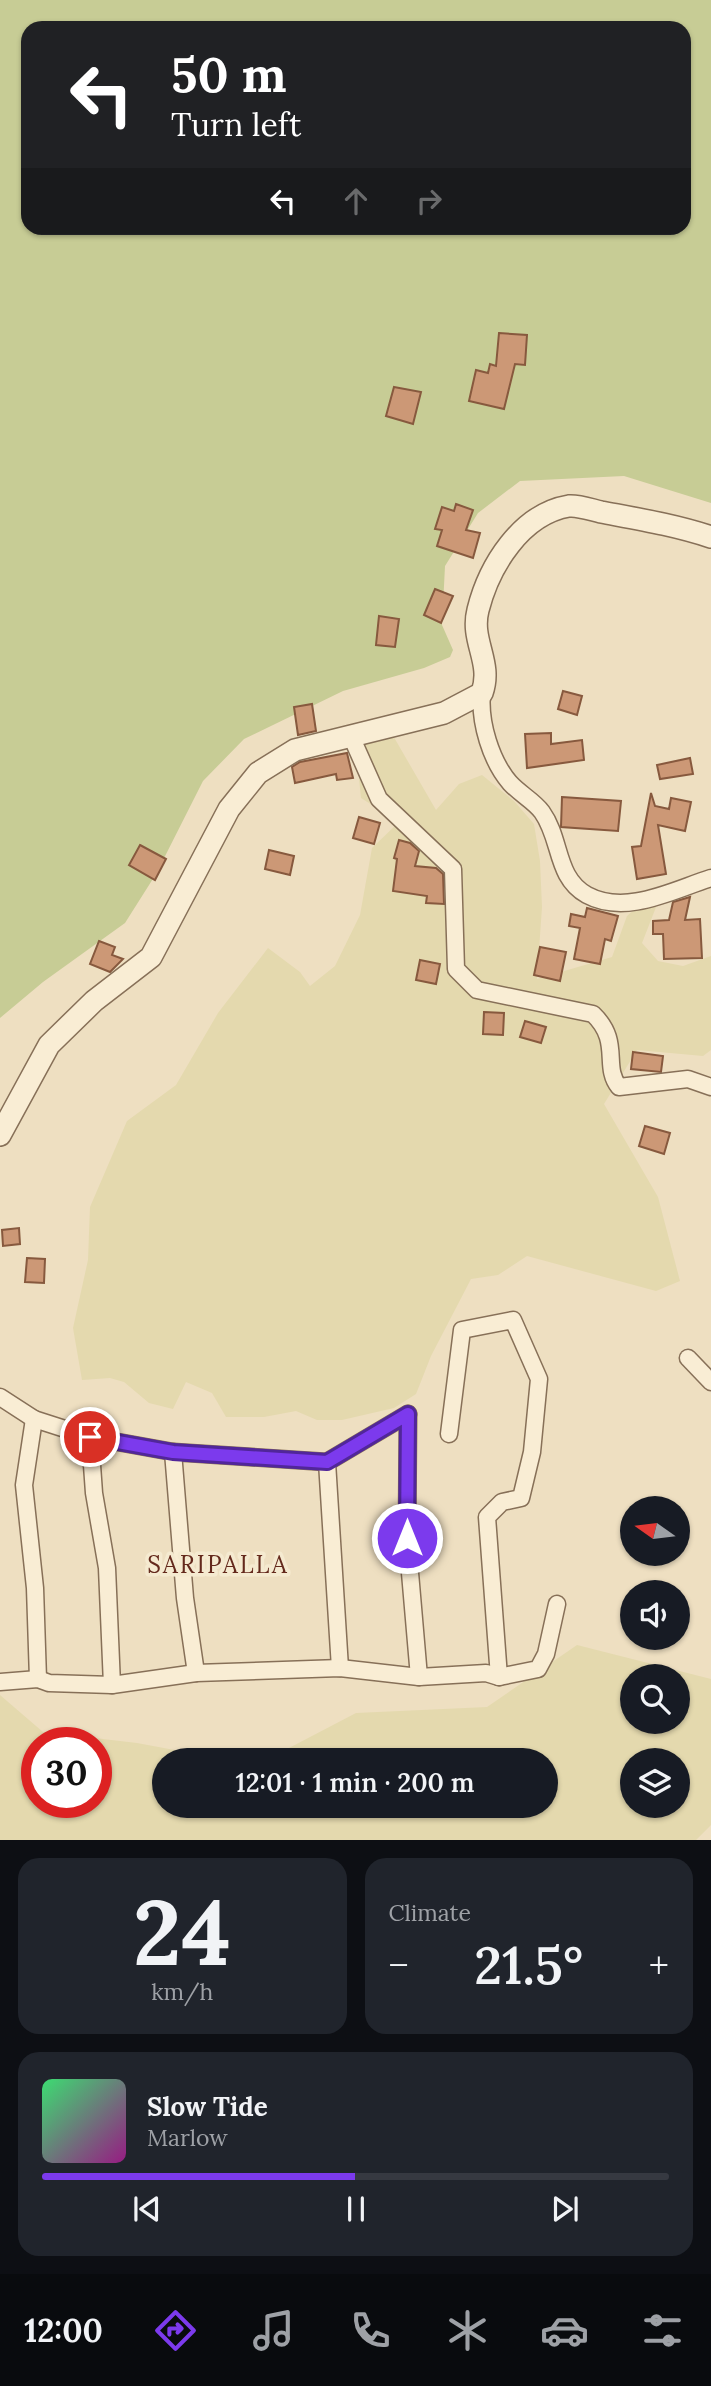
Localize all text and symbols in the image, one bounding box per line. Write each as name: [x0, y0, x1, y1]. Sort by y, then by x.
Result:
text: 50 m: [171, 43, 287, 105]
icon: left: [56, 49, 147, 140]
text: Turn left: [171, 104, 301, 145]
icon: left: [264, 182, 302, 220]
icon: ahead: [337, 182, 375, 220]
icon: right: [410, 182, 448, 220]
pin: [60, 1407, 120, 1467]
icon: arrive: [71, 1418, 109, 1456]
north arrow: [620, 1496, 690, 1566]
map controls: [620, 1496, 690, 1818]
position arrow: [370, 1501, 444, 1575]
district label: SARIPALLA: [147, 1549, 289, 1580]
button: sound: [620, 1580, 690, 1650]
button: search: [620, 1664, 690, 1734]
speed limit sign: 30: [21, 1727, 112, 1818]
button: layers: [620, 1748, 690, 1818]
text: 12:01 · 1 min · 200 m: [235, 1766, 475, 1799]
text: 24: [133, 1873, 231, 1990]
text: Climate: [389, 1898, 471, 1927]
text: 21.5°: [474, 1932, 583, 1998]
text: −: [389, 1941, 409, 1989]
text: +: [649, 1941, 669, 1989]
text: km/h: [151, 1977, 213, 2006]
text: Slow Tide: [147, 2090, 268, 2123]
text: Marlow: [147, 2123, 228, 2152]
icon: previous: [128, 2190, 166, 2228]
icon: pause: [337, 2190, 375, 2228]
icon: next: [546, 2190, 584, 2228]
icon: directions: [151, 2306, 200, 2355]
icon: music: [249, 2306, 298, 2355]
icon: phone: [346, 2306, 395, 2355]
icon: climate: [443, 2306, 492, 2355]
icon: car: [540, 2306, 589, 2355]
icon: filters: [638, 2306, 687, 2355]
text: 12:00: [24, 2310, 103, 2351]

